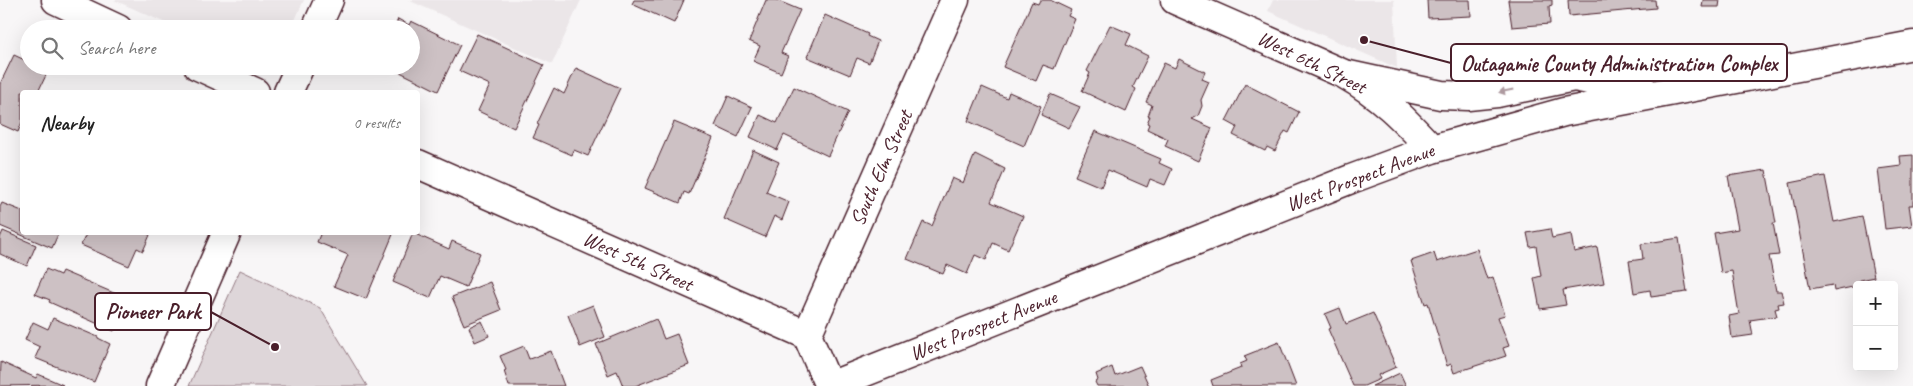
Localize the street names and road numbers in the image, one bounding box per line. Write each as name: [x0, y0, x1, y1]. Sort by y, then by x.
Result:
street label: West 6th Street: [1253, 25, 1372, 100]
street label: South Elm Street: [844, 104, 919, 230]
street label: West Prospect Avenue: [1282, 136, 1439, 217]
street label: West 5th Street: [579, 225, 699, 298]
street label: West Prospect Avenue: [906, 283, 1061, 366]

